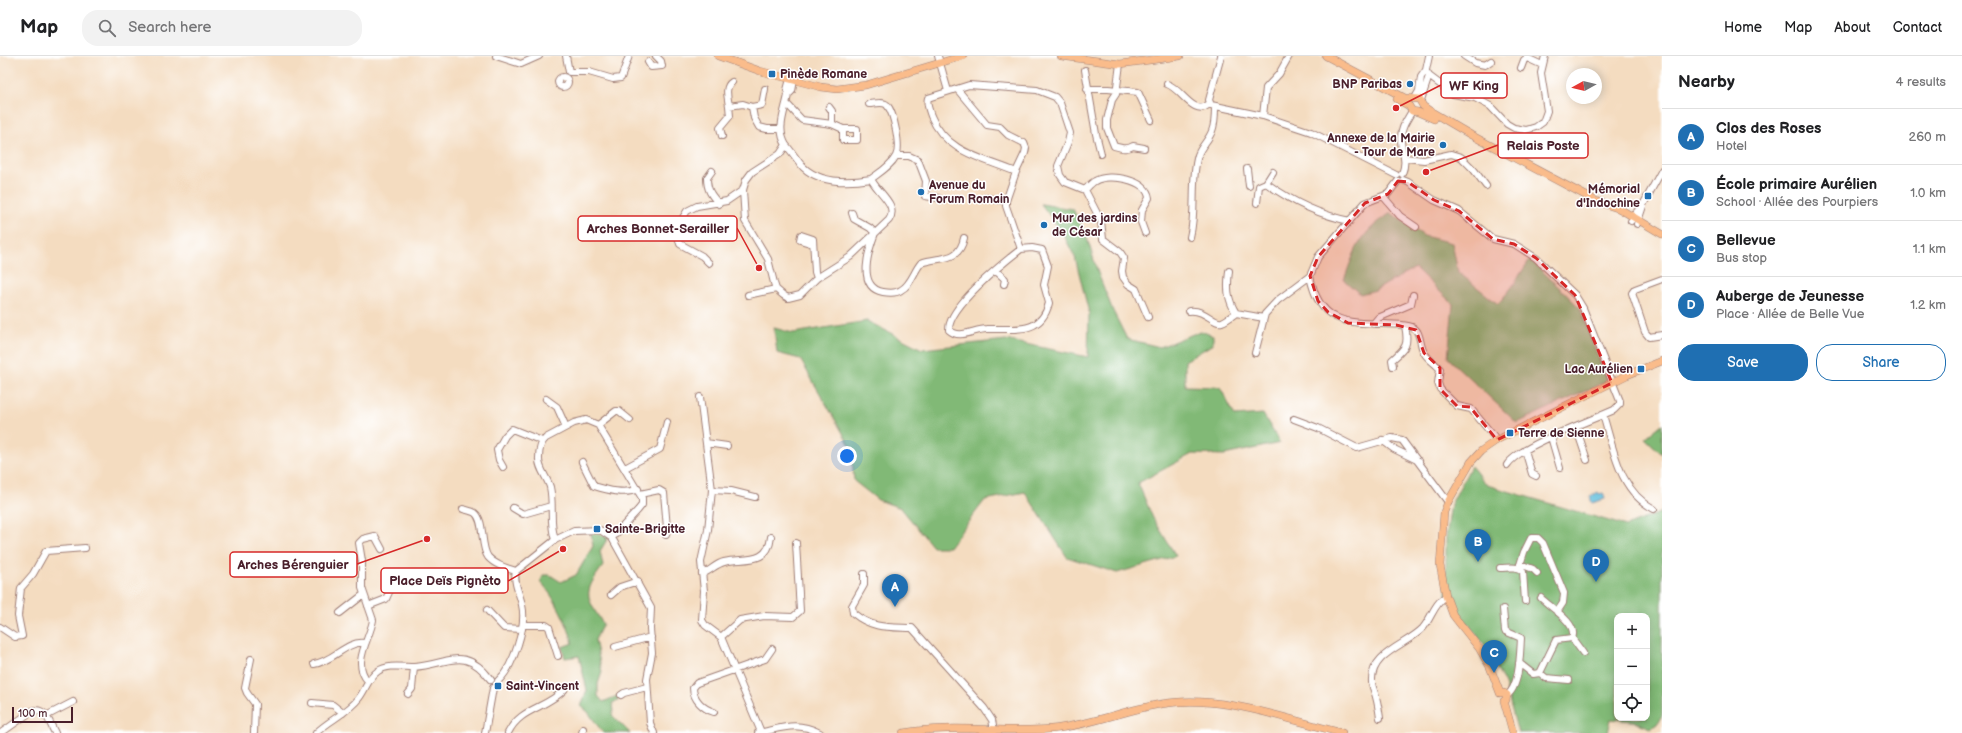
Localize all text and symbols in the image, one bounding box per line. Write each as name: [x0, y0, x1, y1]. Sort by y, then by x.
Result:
search box: [82, 10, 362, 46]
text: Map: [20, 16, 58, 39]
icon: search: [96, 17, 118, 39]
text: Search here: [128, 18, 211, 37]
text: Home: [1724, 19, 1762, 36]
text: Map: [1784, 19, 1812, 36]
text: About: [1834, 19, 1871, 36]
text: Contact: [1893, 19, 1942, 36]
place label: Pinède Romane: [780, 67, 867, 82]
north arrow: [1566, 68, 1602, 104]
marker: Pinède Romane: [767, 69, 777, 79]
text: Nearby: [1678, 72, 1735, 92]
callout: WF King: [1441, 73, 1507, 98]
text: 4 results: [1896, 74, 1946, 90]
place label: BNP Paribas: [1332, 77, 1402, 92]
text: WF King: [1449, 78, 1499, 94]
marker: BNP Paribas: [1405, 79, 1415, 89]
text: Clos des Roses: [1716, 119, 1821, 138]
text: A: [1687, 129, 1695, 145]
text: 260 m: [1908, 129, 1946, 145]
place label: Annexe de la Mairie - Tour de Mare: [1326, 131, 1435, 160]
callout: Relais Poste: [1498, 133, 1588, 158]
text: Relais Poste: [1506, 138, 1580, 154]
text: Hotel: [1716, 138, 1747, 154]
marker: Annexe de la Mairie - Tour de Mare: [1438, 140, 1448, 150]
text: École primaire Aurélien: [1716, 175, 1877, 194]
place label: Avenue du Forum Romain: [928, 178, 1010, 207]
place label: Mémorial d'Indochine: [1576, 182, 1640, 211]
text: B: [1686, 185, 1696, 201]
text: 1.0 km: [1910, 185, 1946, 201]
marker: Avenue du Forum Romain: [916, 187, 926, 197]
marker: Mémorial d'Indochine: [1643, 191, 1653, 201]
text: School · Allée des Pourpiers: [1716, 194, 1878, 210]
place label: Mur des jardins de César: [1052, 211, 1137, 240]
callout: Arches Bonnet-Serailler: [578, 216, 737, 241]
marker: Mur des jardins de César: [1039, 220, 1049, 230]
text: Arches Bonnet-Serailler: [586, 221, 730, 237]
text: Bellevue: [1716, 231, 1776, 250]
text: C: [1686, 241, 1696, 257]
text: 1.1 km: [1913, 241, 1946, 257]
text: Bus stop: [1716, 250, 1767, 266]
text: Auberge de Jeunesse: [1716, 287, 1864, 306]
text: D: [1686, 297, 1696, 313]
text: 1.2 km: [1910, 297, 1946, 313]
text: Place · Allée de Belle Vue: [1716, 306, 1864, 322]
button: Save: [1678, 344, 1808, 381]
button: Share: [1816, 344, 1946, 381]
place label: Lac Aurélien: [1564, 362, 1633, 377]
marker: Lac Aurélien: [1636, 364, 1646, 374]
place label: Terre de Sienne: [1518, 426, 1605, 441]
marker: Terre de Sienne: [1505, 428, 1515, 438]
your location: [837, 446, 857, 466]
place label: Sainte-Brigitte: [605, 522, 685, 537]
marker: Sainte-Brigitte: [592, 524, 602, 534]
pin: B: [1465, 529, 1491, 562]
pin: D: [1583, 549, 1609, 582]
callout: Arches Bérenguier: [230, 552, 357, 577]
text: Arches Bérenguier: [236, 557, 349, 573]
callout: Place Deïs Pignèto: [381, 568, 508, 593]
text: Place Deïs Pignèto: [389, 573, 501, 589]
pin: A: [882, 574, 908, 607]
map controls: [1614, 613, 1650, 721]
button: +: [1614, 613, 1650, 649]
pin: C: [1481, 640, 1507, 673]
button: −: [1614, 649, 1650, 685]
place label: Saint-Vincent: [506, 679, 579, 694]
marker: Saint-Vincent: [493, 681, 503, 691]
button: locate: [1614, 685, 1650, 721]
scale bar: [12, 705, 73, 724]
text: 100 m: [18, 707, 47, 720]

